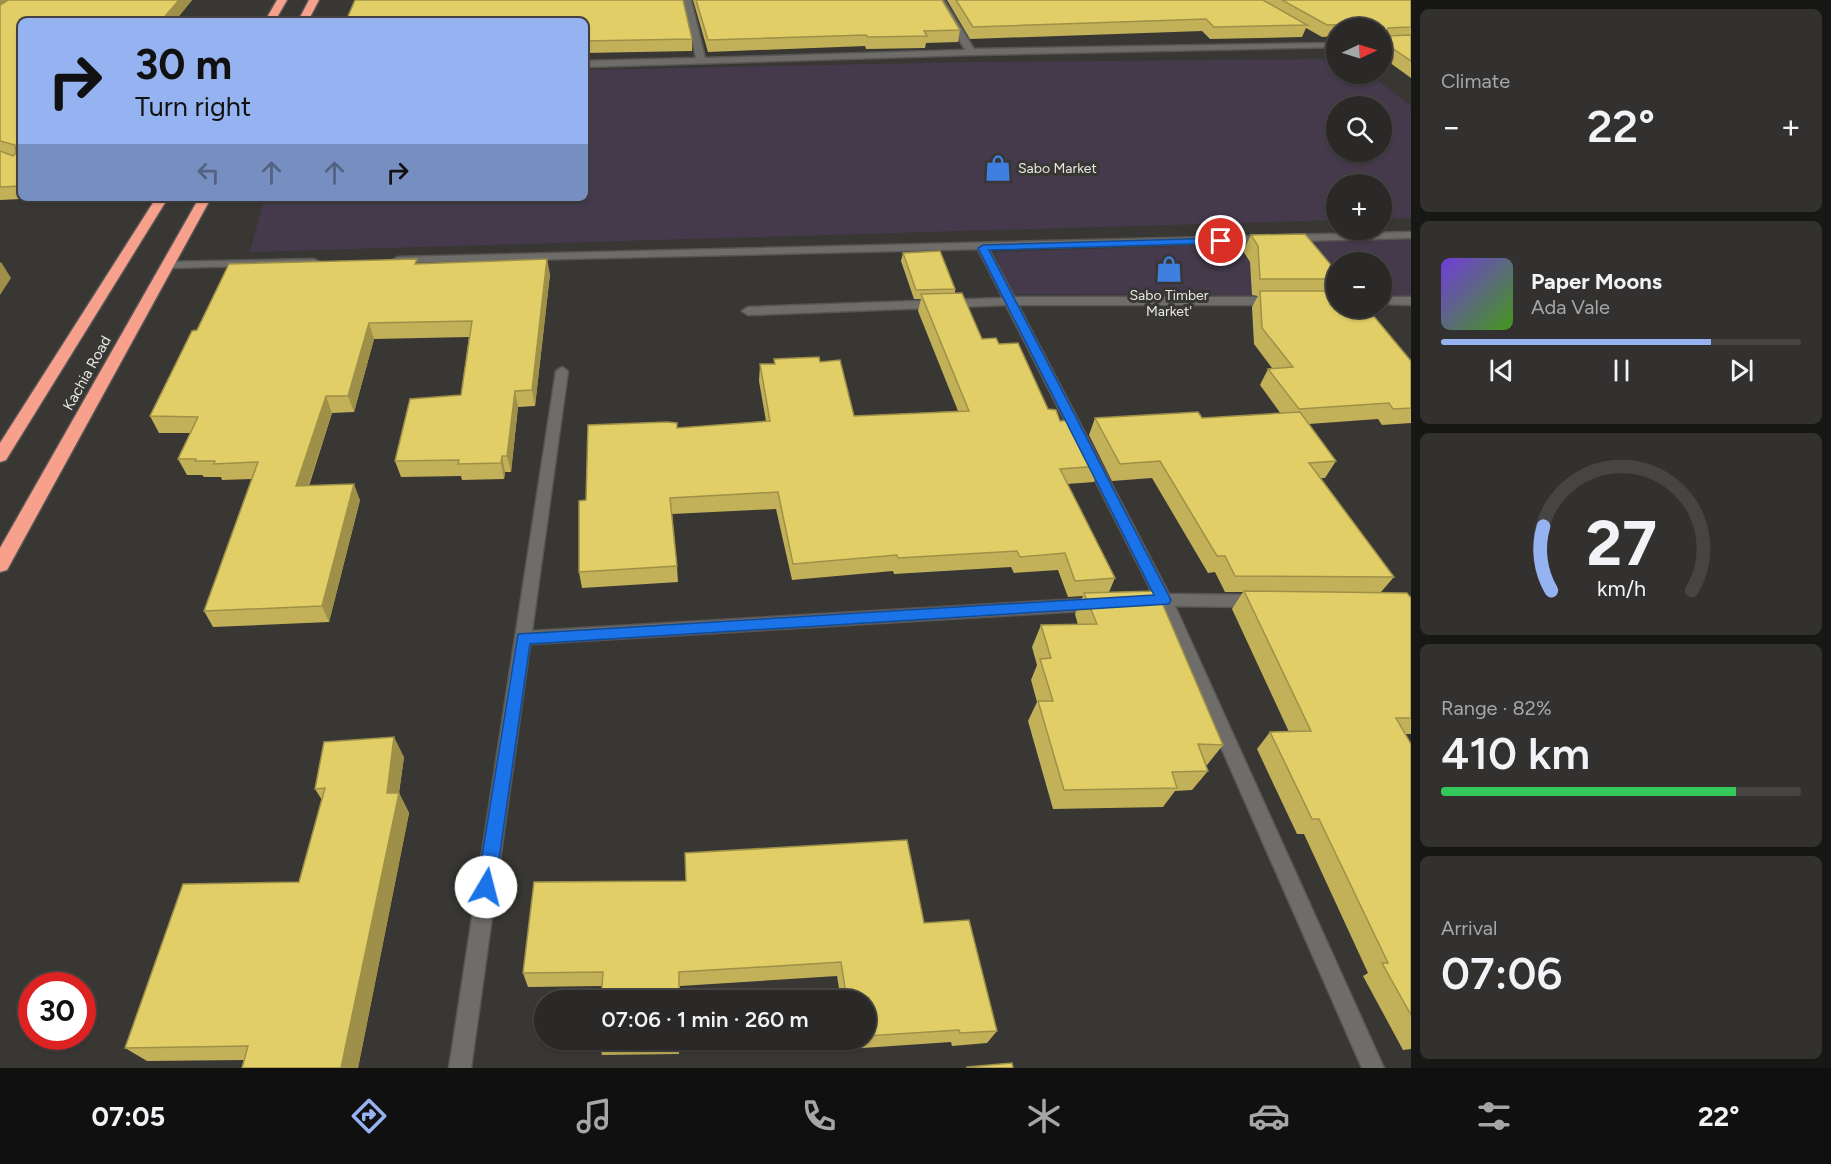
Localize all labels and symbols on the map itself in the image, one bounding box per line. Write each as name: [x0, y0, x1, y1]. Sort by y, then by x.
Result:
north arrow: [1326, 18, 1392, 84]
shop icon: Sabo Market: [983, 153, 1013, 183]
place label: Sabo Market: [1018, 160, 1097, 177]
pin: [1195, 215, 1246, 266]
shop icon: Sabo Timber Market': [1154, 254, 1184, 284]
place label: Sabo Timber Market': [1130, 287, 1209, 320]
street label: Kachia Road: [59, 333, 115, 413]
position arrow: [454, 855, 518, 919]
speed limit sign: 30: [18, 972, 96, 1050]

